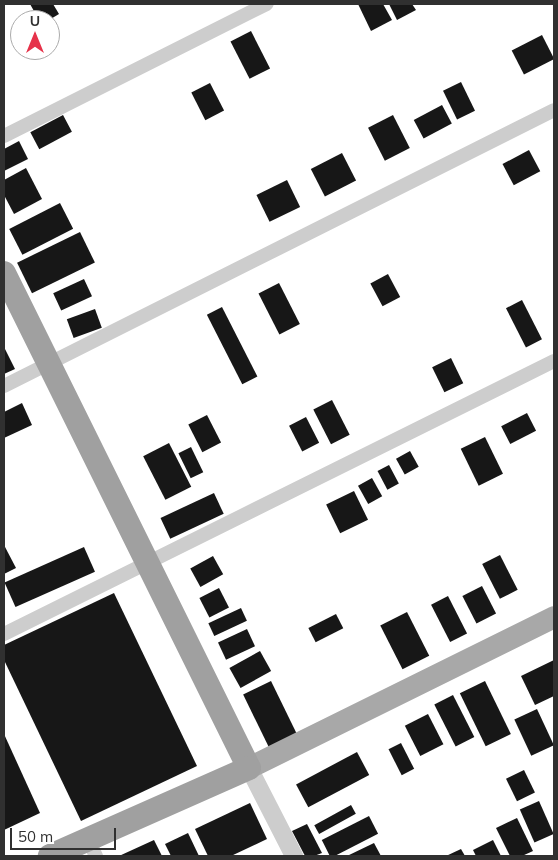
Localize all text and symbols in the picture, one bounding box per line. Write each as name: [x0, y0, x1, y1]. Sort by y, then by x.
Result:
north arrow: [10, 10, 60, 60]
text: U: [30, 12, 40, 30]
scale bar: [12, 818, 119, 850]
text: 50 m: [18, 827, 53, 846]

